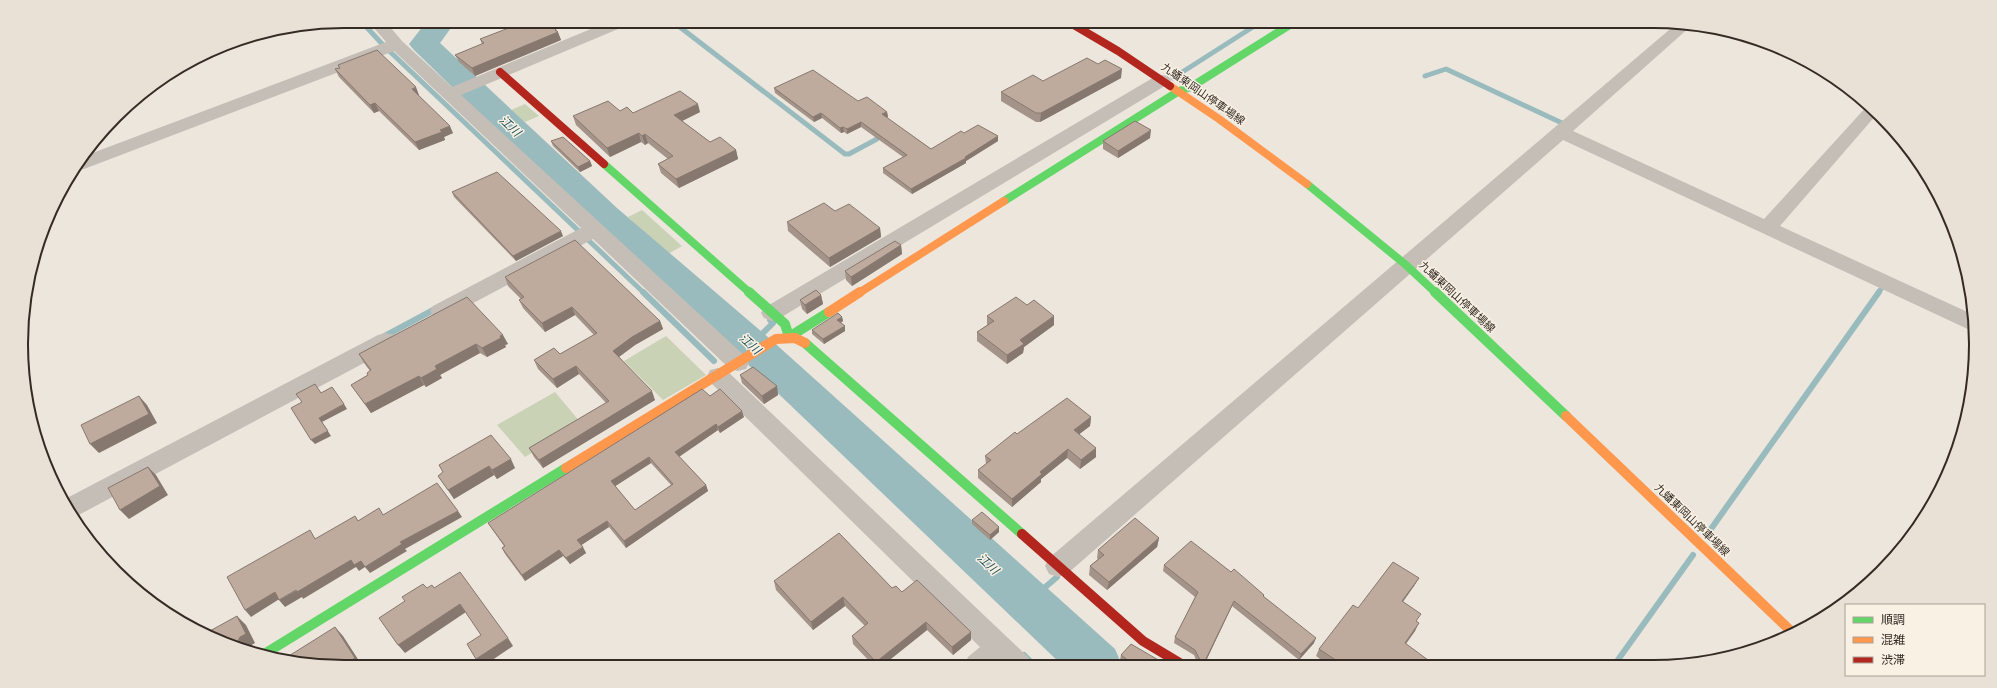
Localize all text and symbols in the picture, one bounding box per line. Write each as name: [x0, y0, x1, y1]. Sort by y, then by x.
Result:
street label: 九蟠東岡山停車場線: [1159, 60, 1247, 128]
water label: 江川: [496, 113, 525, 141]
street label: 九蟠東岡山停車場線: [1416, 258, 1498, 336]
water label: 江川: [736, 331, 765, 359]
street label: 九蟠東岡山停車場線: [1652, 481, 1732, 559]
water label: 江川: [974, 551, 1003, 579]
legend: [1845, 604, 1985, 676]
text: 順調: [1881, 613, 1905, 627]
text: 混雑: [1881, 633, 1905, 647]
text: 渋滞: [1881, 653, 1905, 667]

